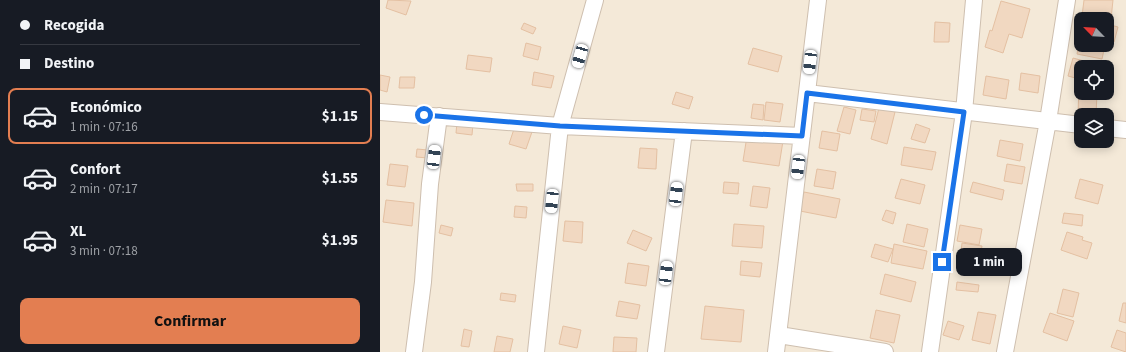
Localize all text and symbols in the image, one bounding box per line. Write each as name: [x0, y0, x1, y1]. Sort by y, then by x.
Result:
north arrow: [1074, 12, 1114, 52]
map controls: [1074, 12, 1114, 148]
text: Recogida: [44, 15, 104, 36]
car: [571, 43, 589, 69]
car: [803, 49, 817, 75]
text: Destino: [44, 53, 94, 74]
button: locate: [1074, 60, 1114, 100]
text: Económico: [70, 97, 142, 118]
icon: car: [22, 98, 58, 134]
text: $1.15: [322, 106, 358, 127]
route start: [415, 106, 433, 124]
button: layers: [1074, 108, 1114, 148]
text: 1 min · 07:16: [70, 118, 138, 136]
car: [427, 144, 441, 170]
car: [791, 154, 805, 180]
text: Confort: [70, 159, 121, 180]
icon: car: [22, 160, 58, 196]
text: $1.55: [322, 168, 358, 189]
text: 2 min · 07:17: [70, 180, 138, 198]
car: [669, 181, 683, 207]
car: [545, 188, 559, 214]
text: XL: [70, 221, 86, 242]
icon: car: [22, 222, 58, 258]
text: $1.95: [322, 230, 358, 251]
text: 3 min · 07:18: [70, 242, 138, 260]
callout: 1 min: [956, 248, 1022, 276]
route end: [933, 253, 951, 271]
text: 1 min: [973, 253, 1005, 271]
car: [659, 260, 673, 286]
button: Confirmar: [20, 298, 360, 344]

